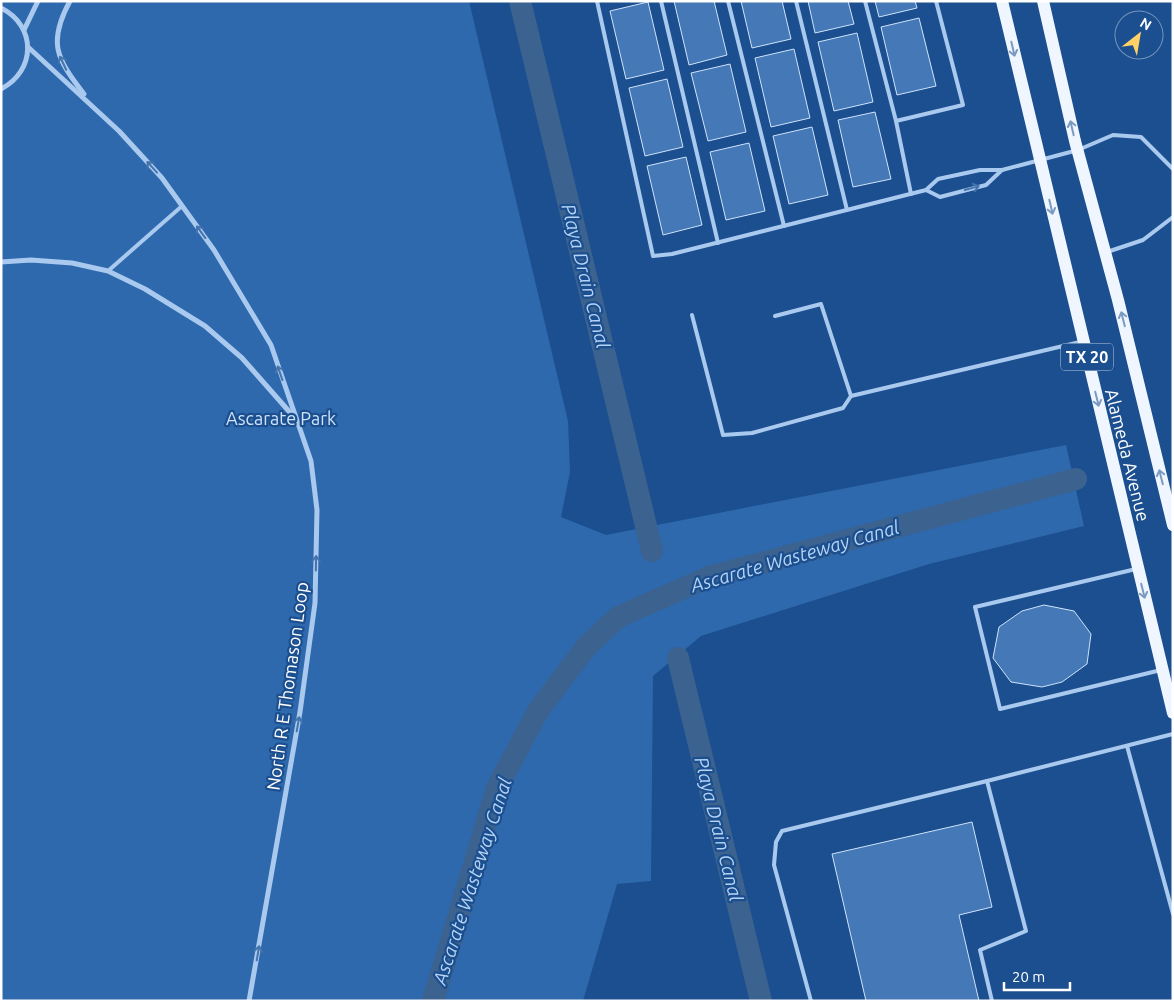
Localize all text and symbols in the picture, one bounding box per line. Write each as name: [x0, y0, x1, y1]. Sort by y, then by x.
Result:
north arrow: [1114, 10, 1164, 60]
text: N: [1137, 14, 1154, 33]
one-way arrow: [1009, 40, 1018, 56]
one-way arrow: [57, 56, 67, 71]
one-way arrow: [1067, 121, 1076, 137]
one-way arrow: [146, 161, 158, 174]
one-way arrow: [964, 183, 980, 192]
one-way arrow: [1047, 198, 1056, 214]
water label: Playa Drain Canal: [557, 201, 615, 351]
one-way arrow: [196, 225, 206, 239]
one-way arrow: [1118, 312, 1127, 328]
road number: TX 20: [1061, 344, 1113, 371]
one-way arrow: [275, 366, 284, 381]
street label: Alameda Avenue: [1102, 387, 1154, 523]
one-way arrow: [1093, 390, 1102, 406]
park label: Ascarate Park: [226, 408, 336, 428]
one-way arrow: [1156, 470, 1165, 486]
water label: Ascarate Wasteway Canal: [687, 515, 902, 597]
one-way arrow: [311, 555, 321, 571]
street label: North R E Thomason Loop: [262, 580, 312, 792]
one-way arrow: [1139, 582, 1148, 598]
one-way arrow: [294, 716, 304, 732]
water label: Playa Drain Canal: [690, 754, 748, 904]
water label: Ascarate Wasteway Canal: [428, 774, 516, 988]
one-way arrow: [253, 945, 263, 961]
scale bar: [1004, 960, 1070, 992]
text: 20 m: [1012, 968, 1045, 985]

